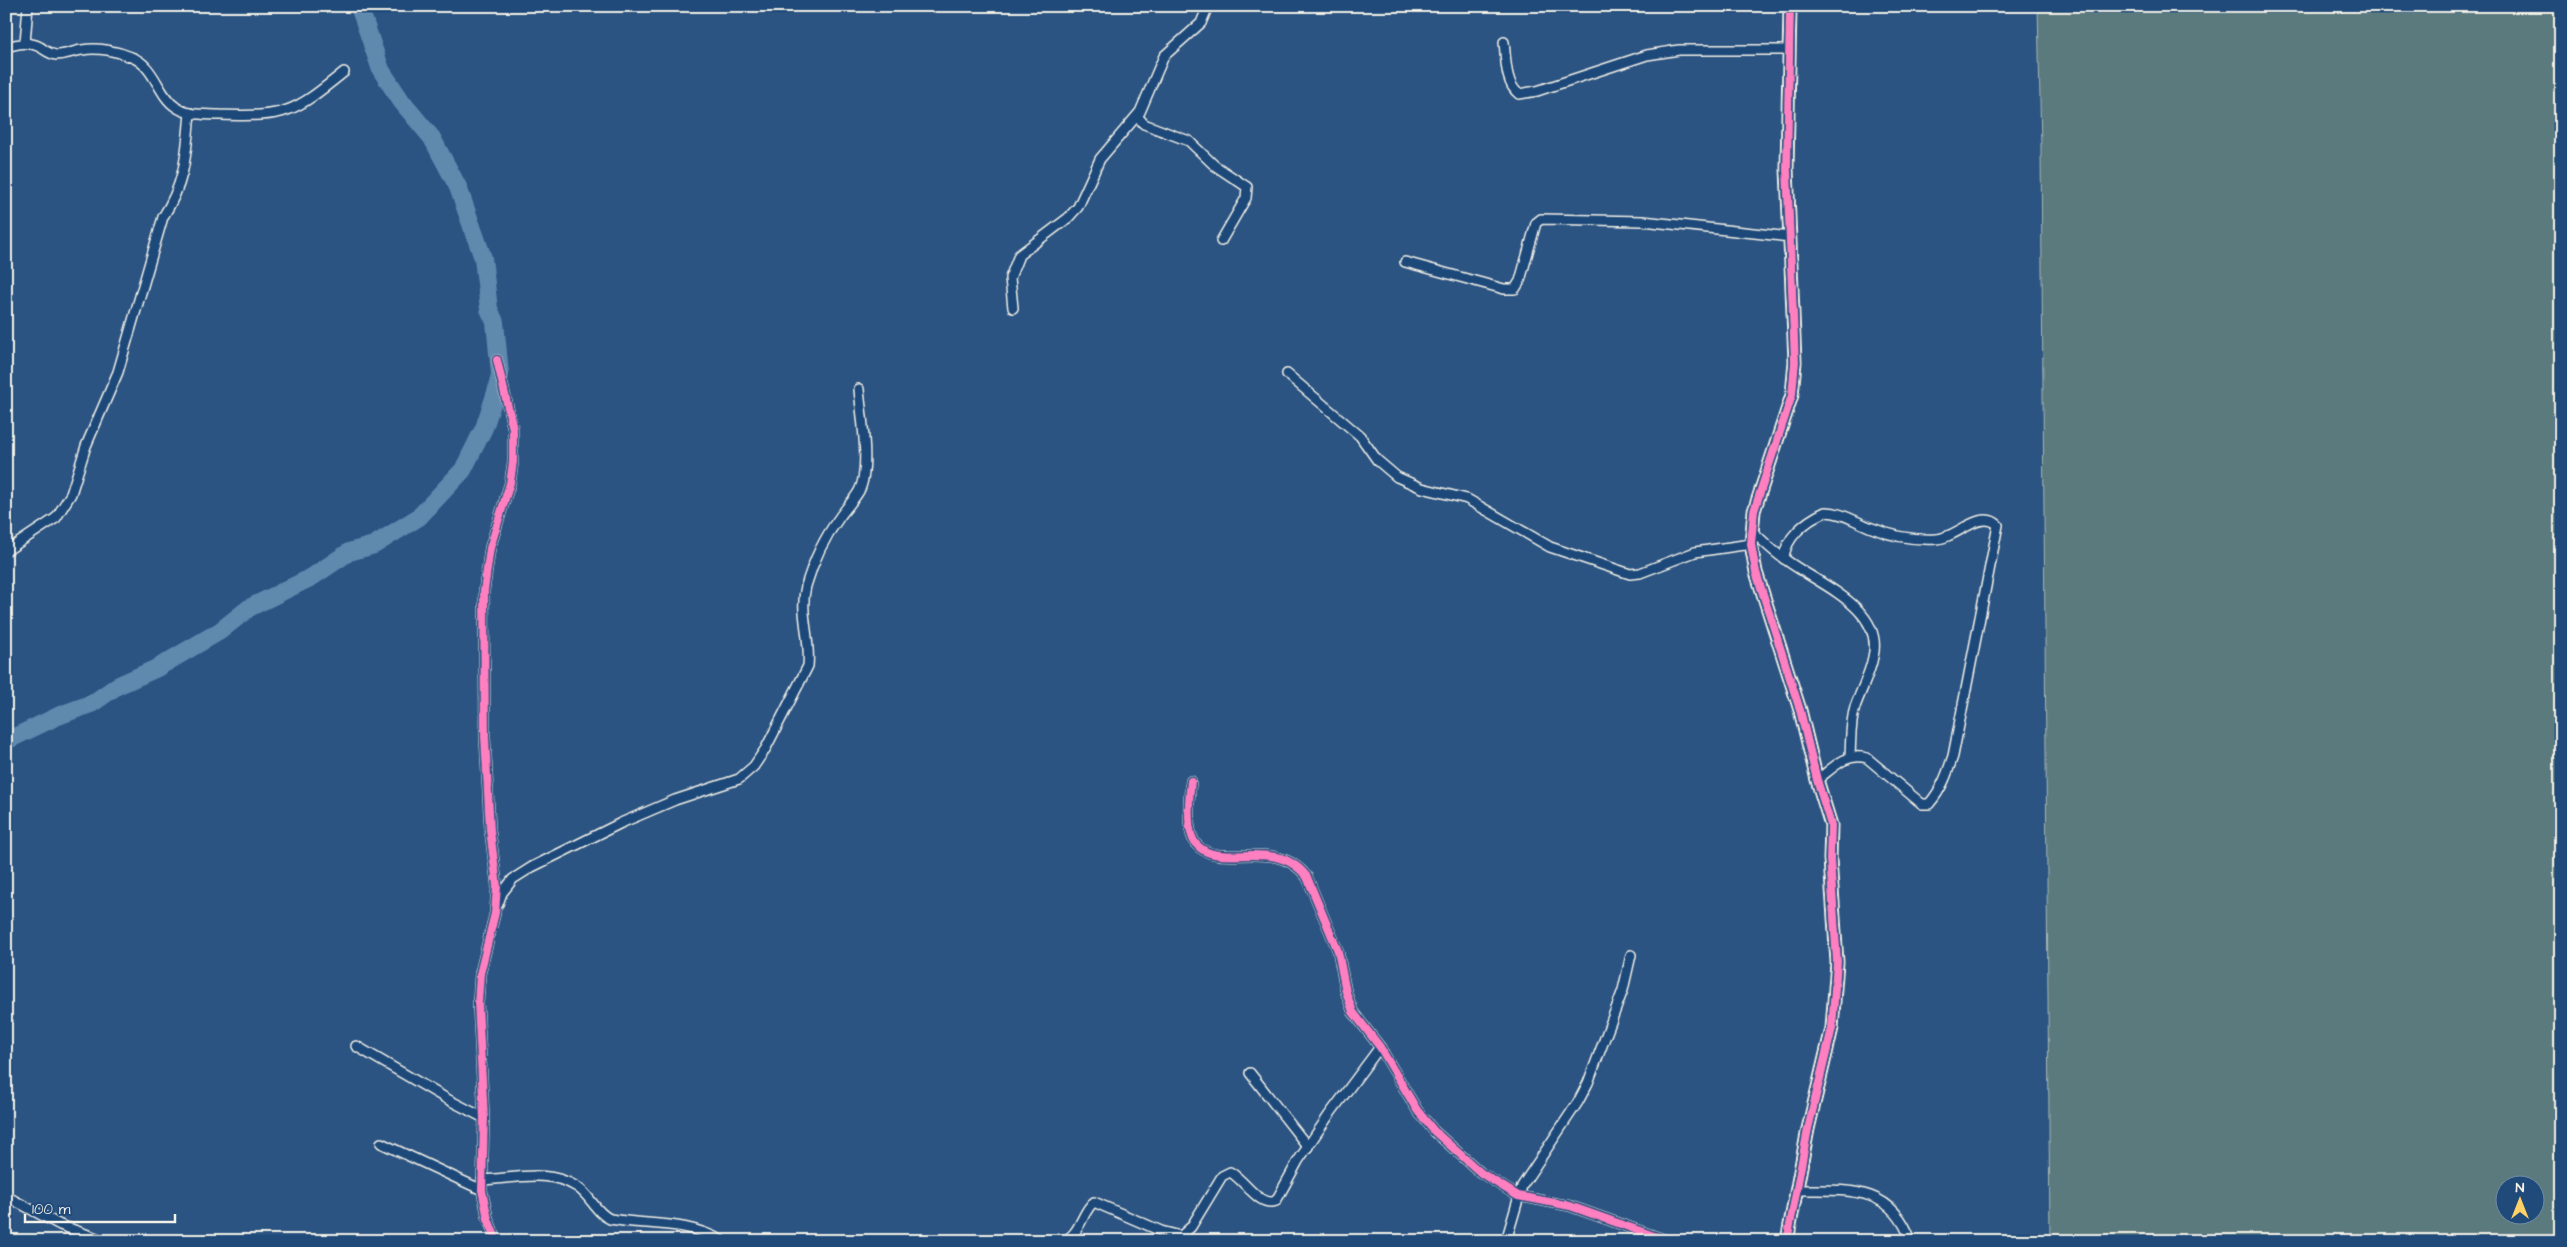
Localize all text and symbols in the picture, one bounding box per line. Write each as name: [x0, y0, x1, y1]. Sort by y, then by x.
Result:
north arrow: [2494, 1174, 2544, 1224]
text: N: [2516, 1178, 2525, 1198]
scale bar: [25, 1192, 175, 1224]
text: 100 m: [32, 1199, 71, 1220]

